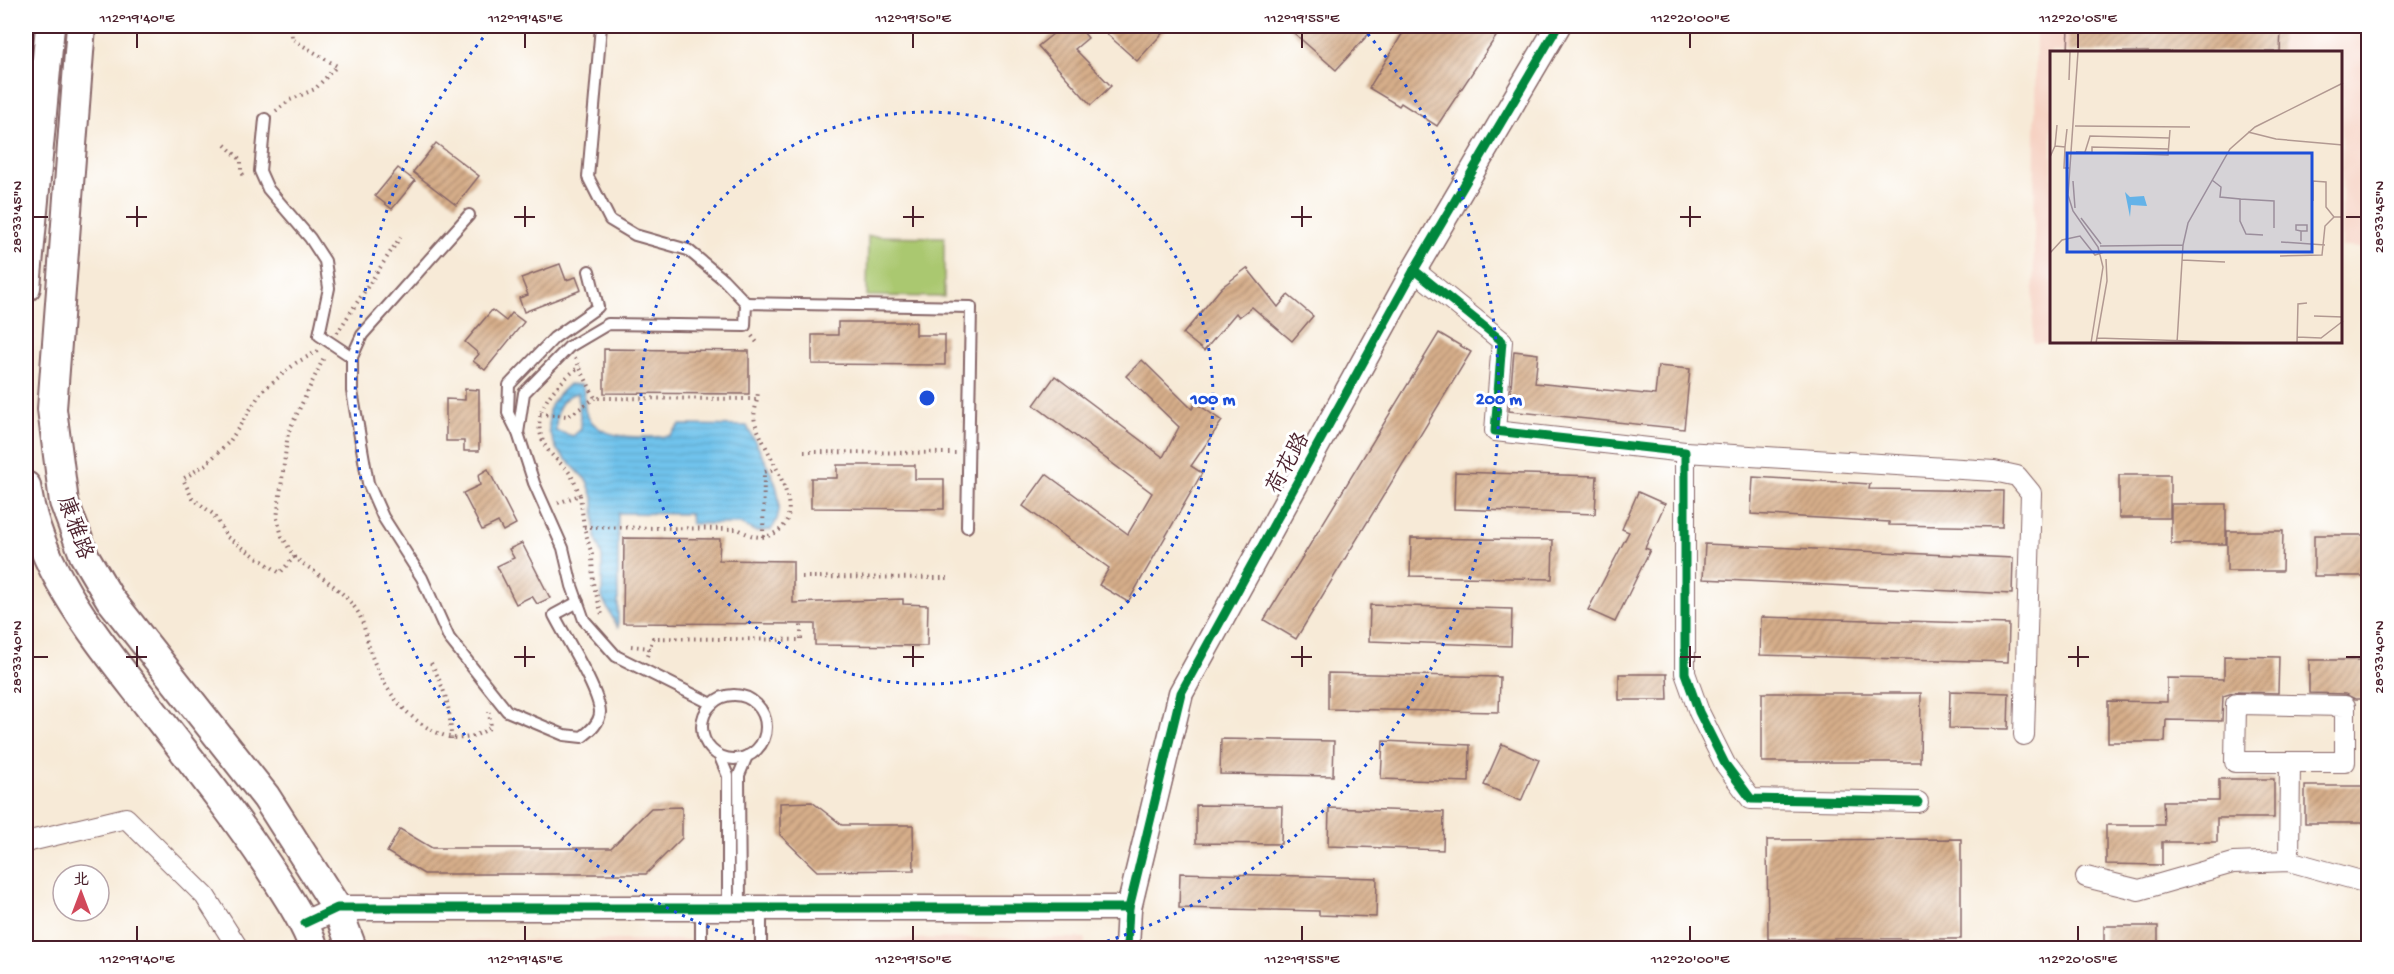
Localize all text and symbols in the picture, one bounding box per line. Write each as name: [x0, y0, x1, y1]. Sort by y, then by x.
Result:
text: 112°19'40"E: [99, 10, 175, 28]
text: 112°19'45"E: [487, 10, 563, 28]
text: 112°19'50"E: [874, 10, 951, 28]
text: 112°19'55"E: [1264, 10, 1340, 28]
text: 112°20'00"E: [1650, 10, 1730, 28]
text: 112°20'05"E: [2038, 10, 2118, 28]
inset map: [2050, 51, 2343, 344]
text: 28°33'45"N: [9, 180, 27, 253]
text: 28°33'45"N: [2371, 180, 2389, 253]
centre of rings: [917, 388, 937, 408]
text: 100 m: [1190, 390, 1236, 411]
text: 200 m: [1476, 390, 1522, 411]
street label: 荷花路: [1260, 428, 1317, 499]
street label: 康雅路: [50, 492, 99, 564]
text: 28°33'40"N: [9, 620, 27, 694]
text: 28°33'40"N: [2371, 620, 2389, 694]
north arrow: [51, 863, 111, 923]
text: 北: [73, 871, 89, 891]
text: 112°19'40"E: [99, 951, 175, 969]
text: 112°19'45"E: [487, 951, 563, 969]
text: 112°19'50"E: [874, 951, 951, 969]
text: 112°19'55"E: [1264, 951, 1340, 969]
text: 112°20'00"E: [1650, 951, 1730, 969]
text: 112°20'05"E: [2038, 951, 2118, 969]

